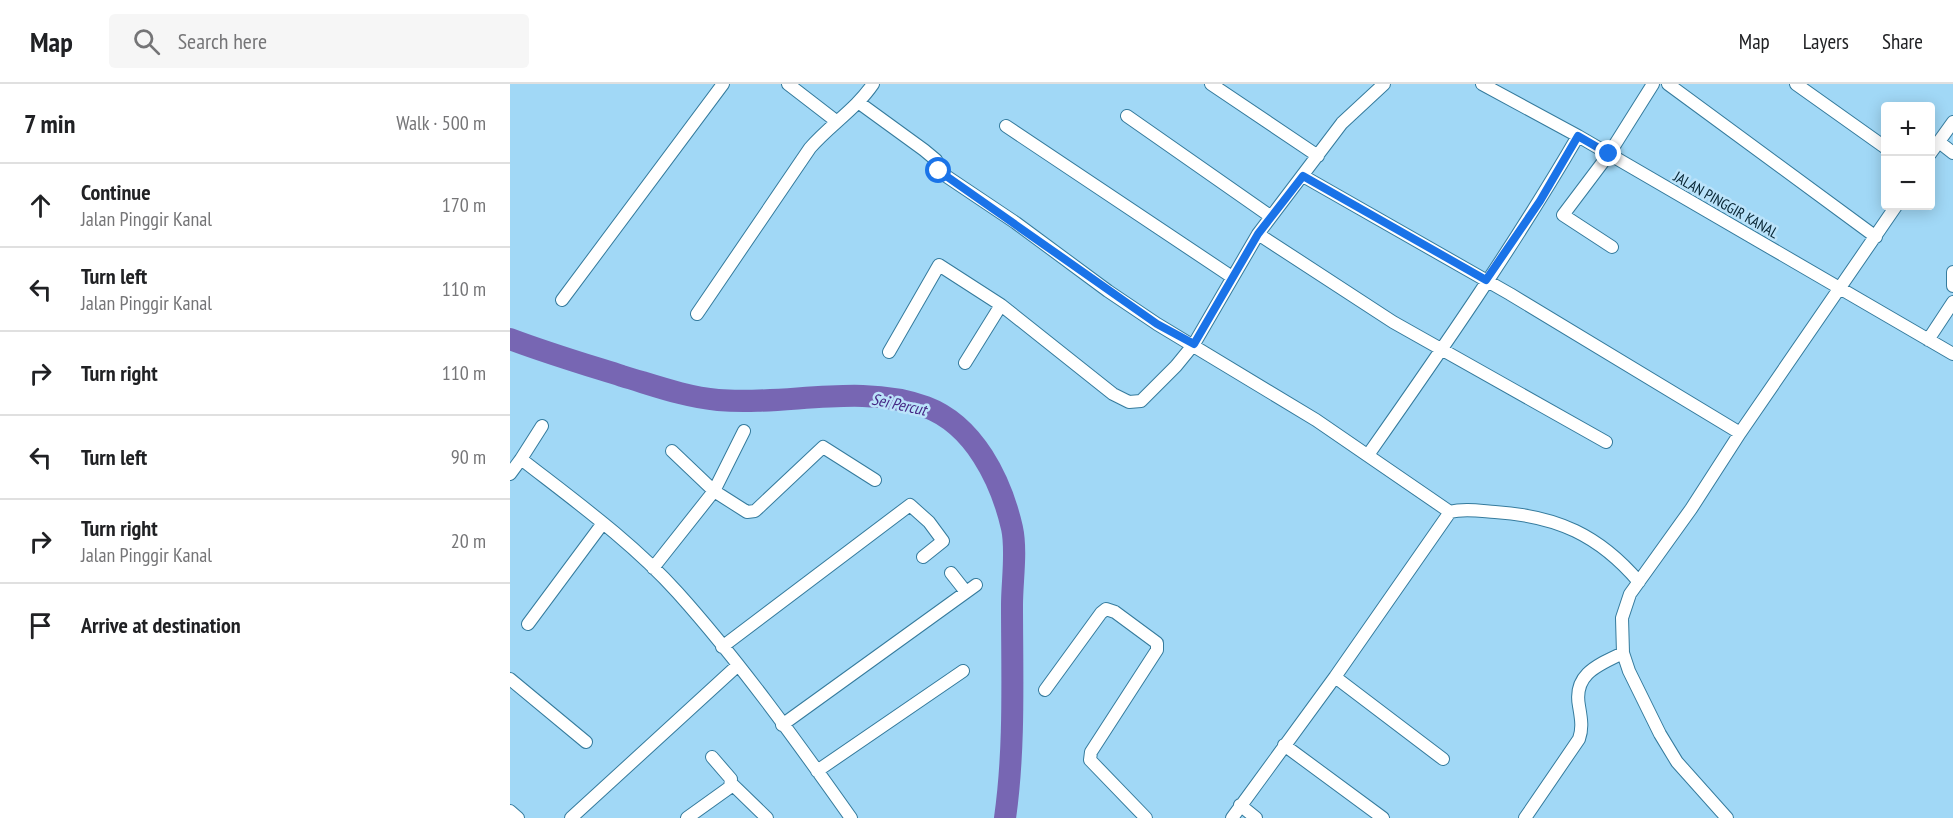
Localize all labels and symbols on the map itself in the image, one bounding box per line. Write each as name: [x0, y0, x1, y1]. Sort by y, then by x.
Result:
route end: [1595, 140, 1621, 166]
route start: [925, 157, 951, 183]
street label: JALAN PINGGIR KANAL: [1670, 166, 1783, 243]
water label: Sei Percut: [870, 388, 930, 420]

